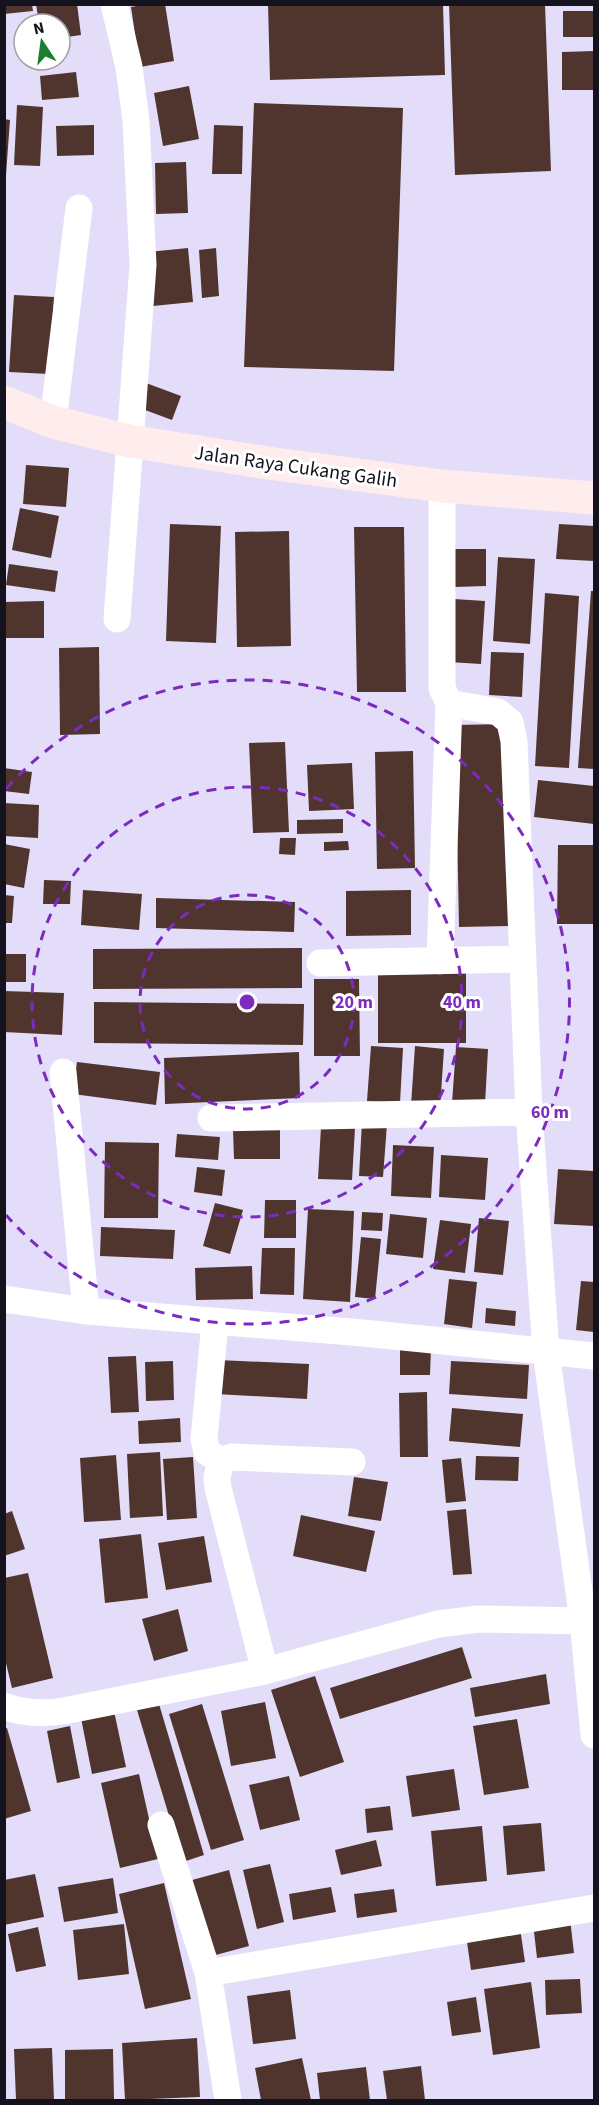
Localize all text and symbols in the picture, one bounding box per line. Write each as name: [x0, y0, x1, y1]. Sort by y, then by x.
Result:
north arrow: [12, 12, 72, 72]
text: N: [31, 16, 47, 40]
street label: Jalan Raya Cukang Galih: [193, 439, 399, 495]
text: 20 m: [335, 990, 373, 1015]
text: 40 m: [443, 990, 481, 1015]
centre of rings: [237, 992, 257, 1012]
text: 60 m: [531, 1100, 569, 1125]

